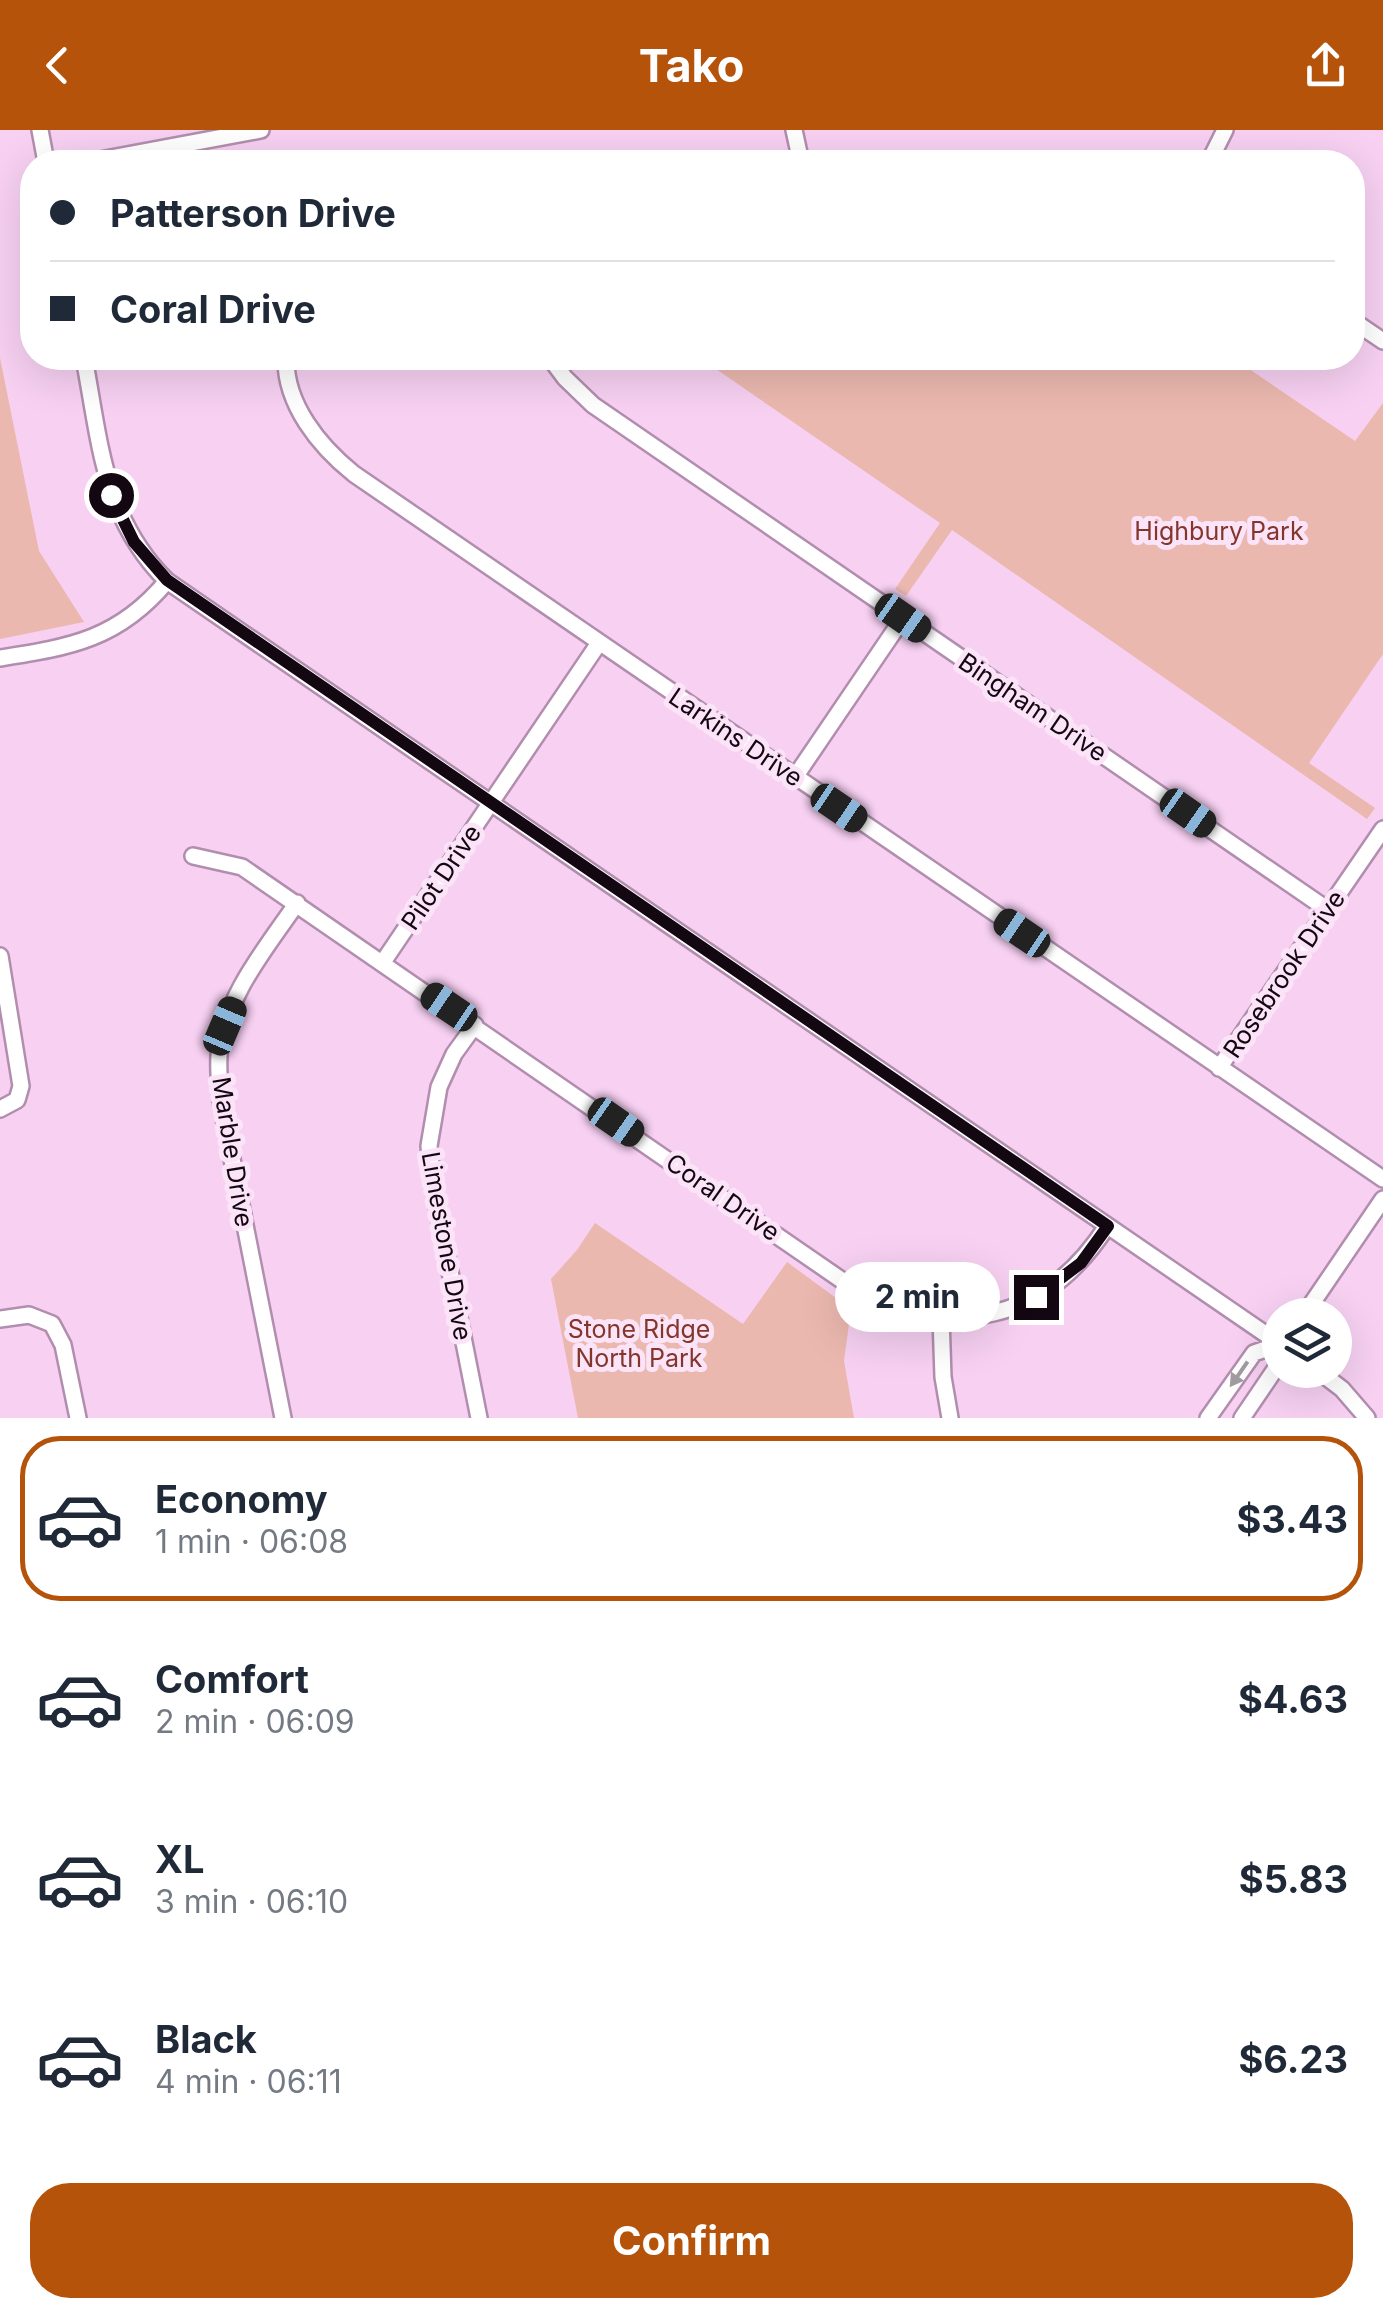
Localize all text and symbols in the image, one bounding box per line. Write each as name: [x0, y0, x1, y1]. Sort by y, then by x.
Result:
icon: back: [30, 38, 85, 93]
text: Tako: [639, 38, 744, 93]
icon: share: [1298, 38, 1353, 93]
text: Patterson Drive: [110, 190, 396, 236]
text: Coral Drive: [110, 286, 316, 332]
route start: [89, 473, 134, 518]
park label: Highbury Park: [1134, 516, 1304, 546]
car: [870, 589, 936, 647]
street label: Bingham Drive: [953, 646, 1113, 768]
street label: Larkins Drive: [663, 681, 809, 793]
car: [806, 779, 872, 837]
car: [1155, 784, 1221, 842]
street label: Pilot Drive: [395, 819, 487, 935]
street label: Rosebrook Drive: [1217, 885, 1351, 1063]
car: [989, 904, 1055, 962]
car: [416, 978, 482, 1036]
car: [199, 993, 251, 1059]
street label: Marble Drive: [206, 1075, 260, 1229]
car: [583, 1093, 649, 1151]
street label: Coral Drive: [660, 1147, 786, 1247]
street label: Limestone Drive: [416, 1149, 478, 1343]
callout: 2 min: [836, 1262, 1001, 1332]
route end: [1014, 1275, 1059, 1320]
text: 2 min: [875, 1277, 960, 1316]
map controls: [1262, 1298, 1352, 1388]
button: layers: [1262, 1298, 1352, 1388]
park label: Stone Ridge North Park: [568, 1314, 710, 1373]
one-way arrow: [1229, 1361, 1249, 1387]
icon: car: [35, 1474, 125, 1564]
text: Economy: [155, 1476, 328, 1522]
text: $3.43: [1236, 1496, 1348, 1542]
text: 1 min · 06:08: [155, 1522, 348, 1561]
icon: car: [35, 1654, 125, 1744]
text: Comfort: [155, 1656, 309, 1702]
text: $4.63: [1238, 1676, 1348, 1722]
text: 2 min · 06:09: [155, 1702, 355, 1741]
icon: car: [35, 1834, 125, 1924]
text: XL: [155, 1836, 205, 1882]
text: $5.83: [1239, 1856, 1348, 1902]
text: 3 min · 06:10: [155, 1882, 348, 1921]
icon: car: [35, 2014, 125, 2104]
text: Black: [155, 2016, 257, 2062]
text: $6.23: [1238, 2036, 1348, 2082]
text: 4 min · 06:11: [155, 2062, 342, 2101]
button: Confirm: [30, 2183, 1353, 2298]

